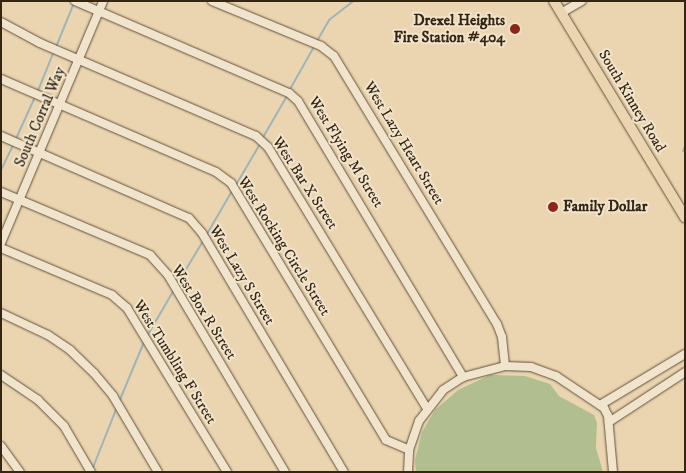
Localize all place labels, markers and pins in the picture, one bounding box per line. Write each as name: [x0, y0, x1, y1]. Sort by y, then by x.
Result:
place label: Drexel Heights Fire Station #404: [394, 11, 505, 46]
marker: Drexel Heights Fire Station #404: [509, 23, 521, 35]
place label: Family Dollar: [563, 198, 647, 216]
marker: Family Dollar: [547, 201, 559, 213]

